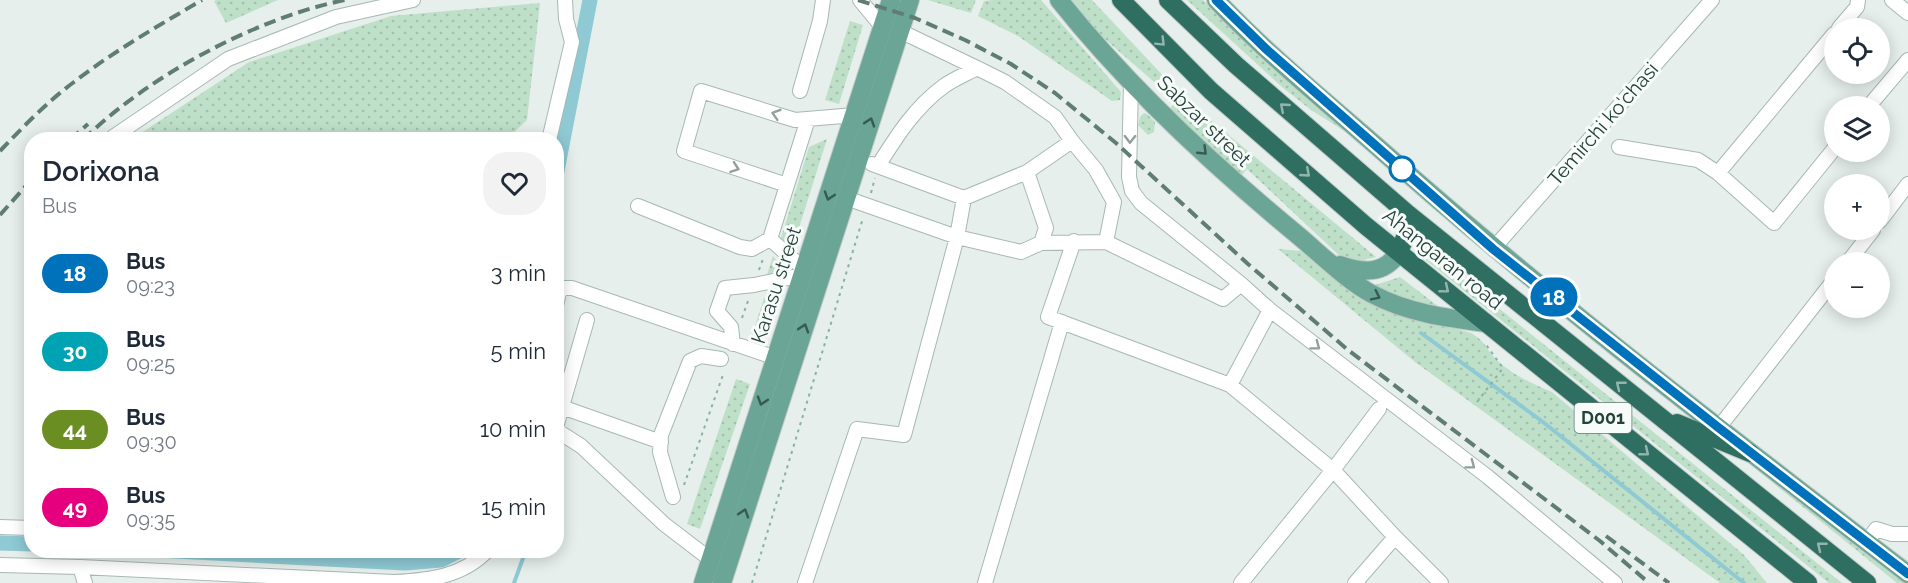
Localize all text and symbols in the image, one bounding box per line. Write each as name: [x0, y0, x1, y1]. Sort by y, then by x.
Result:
map controls: [1824, 18, 1890, 318]
button: locate: [1824, 18, 1890, 84]
one-way arrow: [1155, 35, 1165, 46]
street label: Temirchi ko'chasi: [1543, 57, 1663, 191]
street label: Sabzar street: [1152, 70, 1256, 172]
button: layers: [1824, 96, 1890, 162]
one-way arrow: [1280, 103, 1291, 114]
one-way arrow: [771, 109, 782, 121]
one-way arrow: [863, 117, 876, 128]
one-way arrow: [1123, 135, 1136, 144]
one-way arrow: [1196, 144, 1206, 155]
button: heart: [483, 152, 546, 215]
text: Dorixona: [42, 155, 159, 188]
unlabelled marker: [1389, 156, 1415, 182]
one-way arrow: [729, 160, 740, 173]
one-way arrow: [1299, 166, 1310, 177]
button: +: [1824, 174, 1890, 240]
one-way arrow: [823, 190, 836, 201]
text: Bus: [42, 194, 77, 218]
street label: Ahangaran road: [1378, 203, 1508, 315]
street label: Karasu street: [746, 223, 806, 346]
text: Bus: [126, 248, 165, 274]
button: −: [1824, 252, 1890, 318]
text: 3 min: [491, 260, 546, 286]
text: 18: [63, 261, 87, 286]
text: 09:23: [126, 274, 175, 298]
line badge: 18: [1527, 278, 1581, 316]
one-way arrow: [1438, 282, 1449, 293]
text: 18: [1542, 285, 1566, 310]
one-way arrow: [1370, 289, 1381, 300]
one-way arrow: [797, 323, 809, 334]
text: Bus: [126, 326, 165, 352]
text: 5 min: [491, 338, 546, 364]
text: 30: [63, 339, 87, 364]
one-way arrow: [1310, 339, 1321, 350]
text: 09:25: [126, 352, 175, 376]
one-way arrow: [1616, 381, 1627, 392]
one-way arrow: [757, 395, 769, 406]
road number: D001: [1574, 403, 1632, 433]
text: Bus: [126, 404, 165, 430]
text: 10 min: [480, 416, 546, 442]
text: 44: [63, 417, 87, 442]
text: 09:30: [126, 430, 177, 454]
one-way arrow: [1638, 444, 1649, 455]
one-way arrow: [1464, 457, 1475, 468]
text: Bus: [126, 482, 165, 508]
text: 15 min: [481, 494, 546, 520]
text: 49: [63, 495, 87, 520]
text: 09:35: [126, 508, 175, 532]
one-way arrow: [737, 508, 750, 519]
one-way arrow: [1817, 543, 1828, 554]

